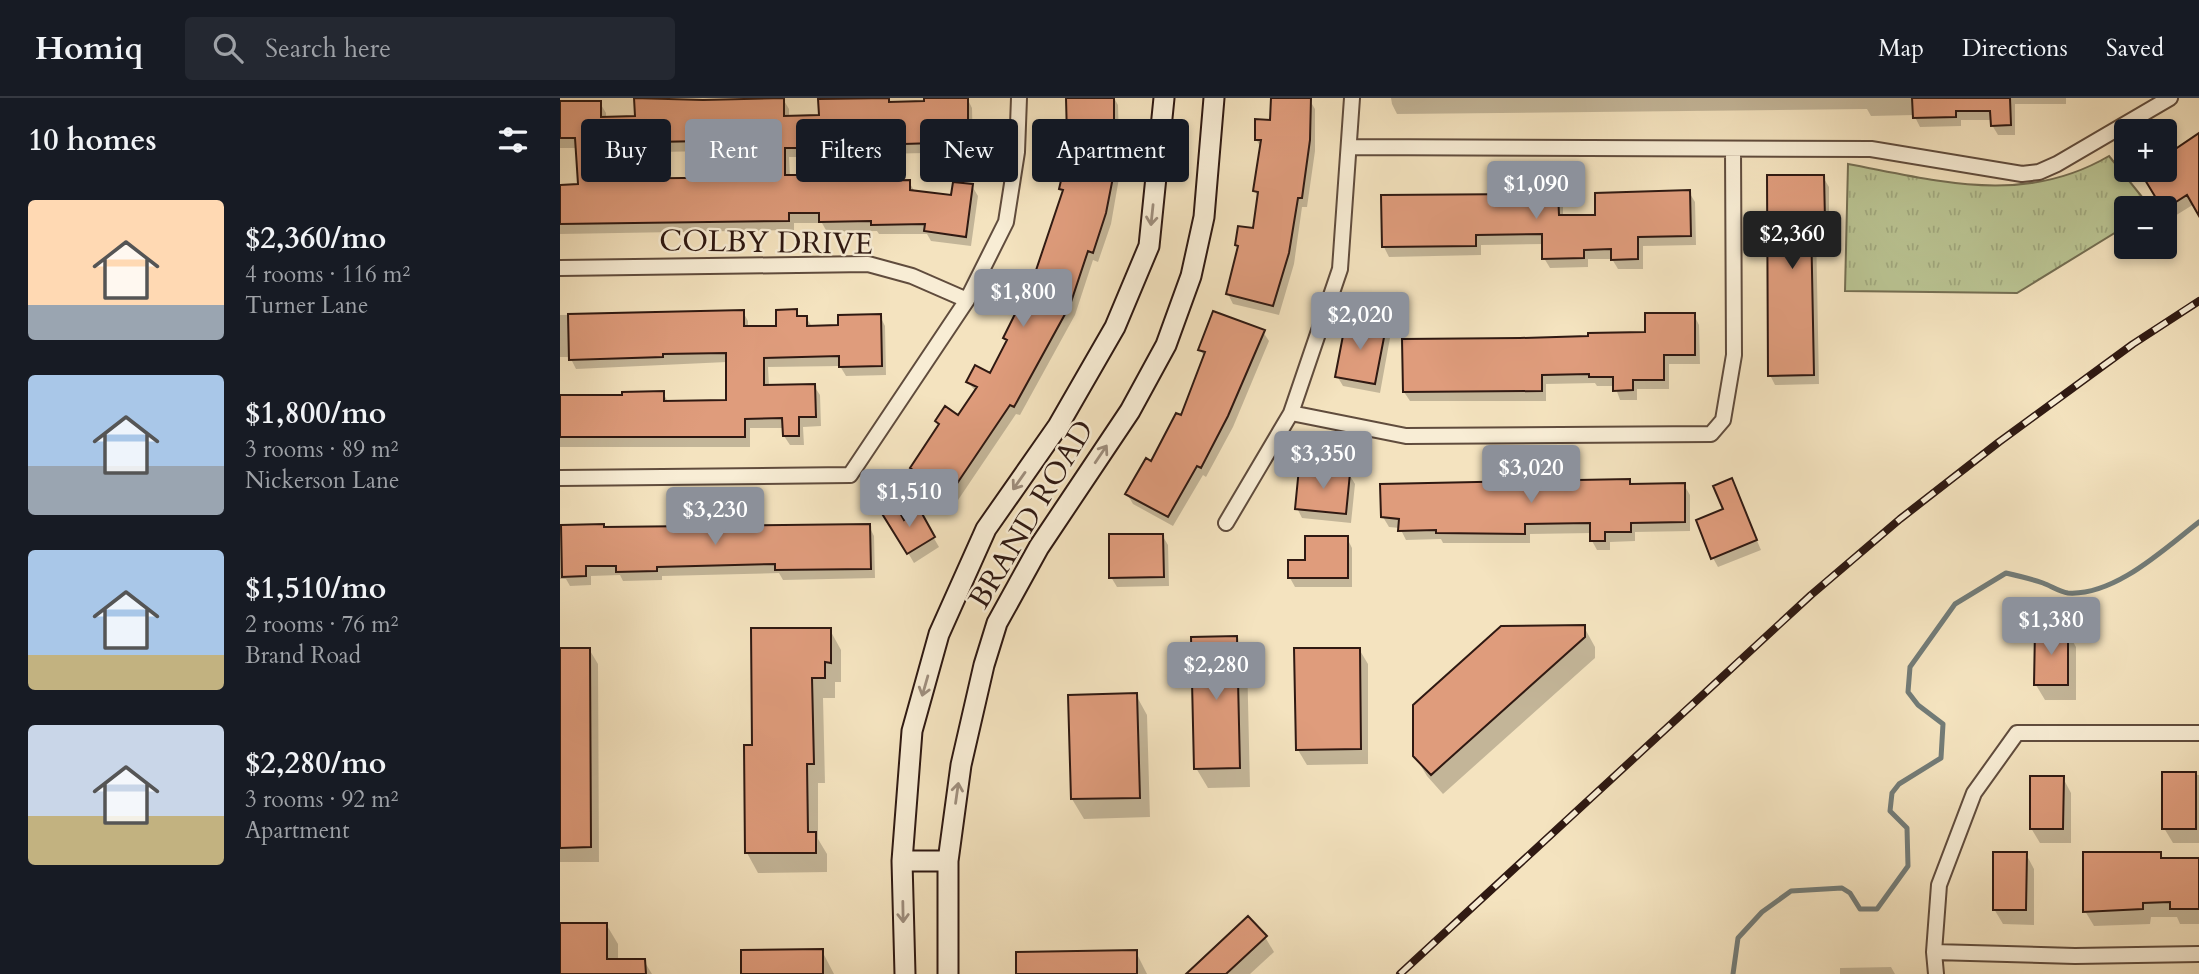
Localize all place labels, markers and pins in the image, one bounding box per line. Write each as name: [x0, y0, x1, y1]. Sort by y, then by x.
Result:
pin: $1,090: [1479, 162, 1593, 221]
pin: $2,360: [1735, 212, 1849, 271]
pin: $1,800: [966, 270, 1080, 329]
pin: $2,020: [1303, 292, 1417, 352]
pin: $3,350: [1266, 432, 1380, 491]
pin: $3,020: [1474, 446, 1588, 505]
pin: $1,510: [852, 470, 966, 529]
pin: $3,230: [658, 488, 772, 547]
pin: $1,380: [1994, 598, 2108, 657]
pin: $2,280: [1159, 642, 1273, 702]

